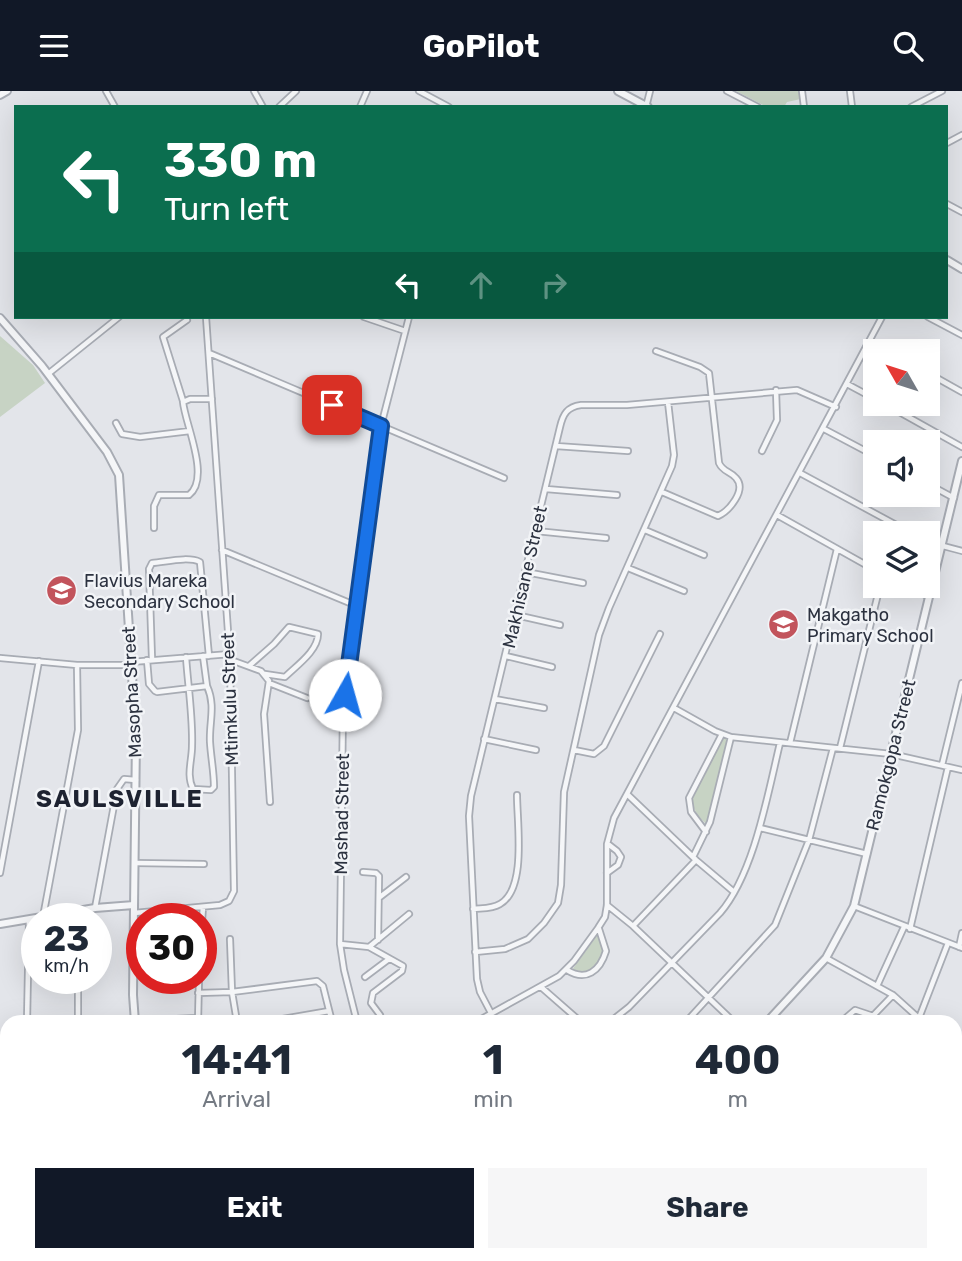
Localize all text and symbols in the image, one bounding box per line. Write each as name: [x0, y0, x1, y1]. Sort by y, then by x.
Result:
icon: menu: [35, 27, 73, 65]
text: GoPilot: [423, 27, 539, 65]
icon: search: [889, 27, 927, 65]
text: 330 m: [164, 131, 317, 189]
icon: left: [49, 133, 140, 224]
text: Turn left: [164, 190, 289, 228]
icon: left: [389, 266, 427, 304]
icon: ahead: [462, 266, 500, 304]
icon: right: [535, 266, 573, 304]
north arrow: [863, 339, 940, 417]
map controls: [863, 339, 940, 598]
pin: [302, 375, 362, 435]
icon: arrive: [313, 386, 351, 424]
button: sound: [863, 430, 940, 507]
street label: Makhisane Street: [498, 504, 552, 650]
button: layers: [863, 521, 940, 598]
place label: Flavius Mareka Secondary School: [84, 570, 235, 613]
school or university icon: Flavius Mareka Secondary School: [44, 574, 78, 608]
place label: Makgatho Primary School: [807, 604, 934, 647]
school or university icon: Makgatho Primary School: [767, 608, 801, 642]
street label: Masopha Street: [118, 626, 146, 758]
street label: Mtimkulu Street: [217, 632, 243, 766]
position arrow: [308, 658, 382, 732]
street label: Ramokgopa Street: [862, 677, 920, 833]
street label: Mashad Street: [330, 753, 354, 875]
district label: SAULSVILLE: [36, 785, 204, 813]
speed limit sign: 30: [126, 903, 217, 994]
text: 23: [44, 918, 89, 960]
text: km/h: [44, 955, 89, 977]
text: 14:41: [181, 1035, 292, 1085]
text: 1: [483, 1035, 504, 1085]
text: 400: [695, 1035, 781, 1085]
text: Arrival: [202, 1085, 271, 1113]
text: min: [473, 1085, 513, 1113]
text: m: [727, 1085, 748, 1113]
button: Exit: [35, 1168, 474, 1248]
button: Share: [488, 1168, 927, 1248]

